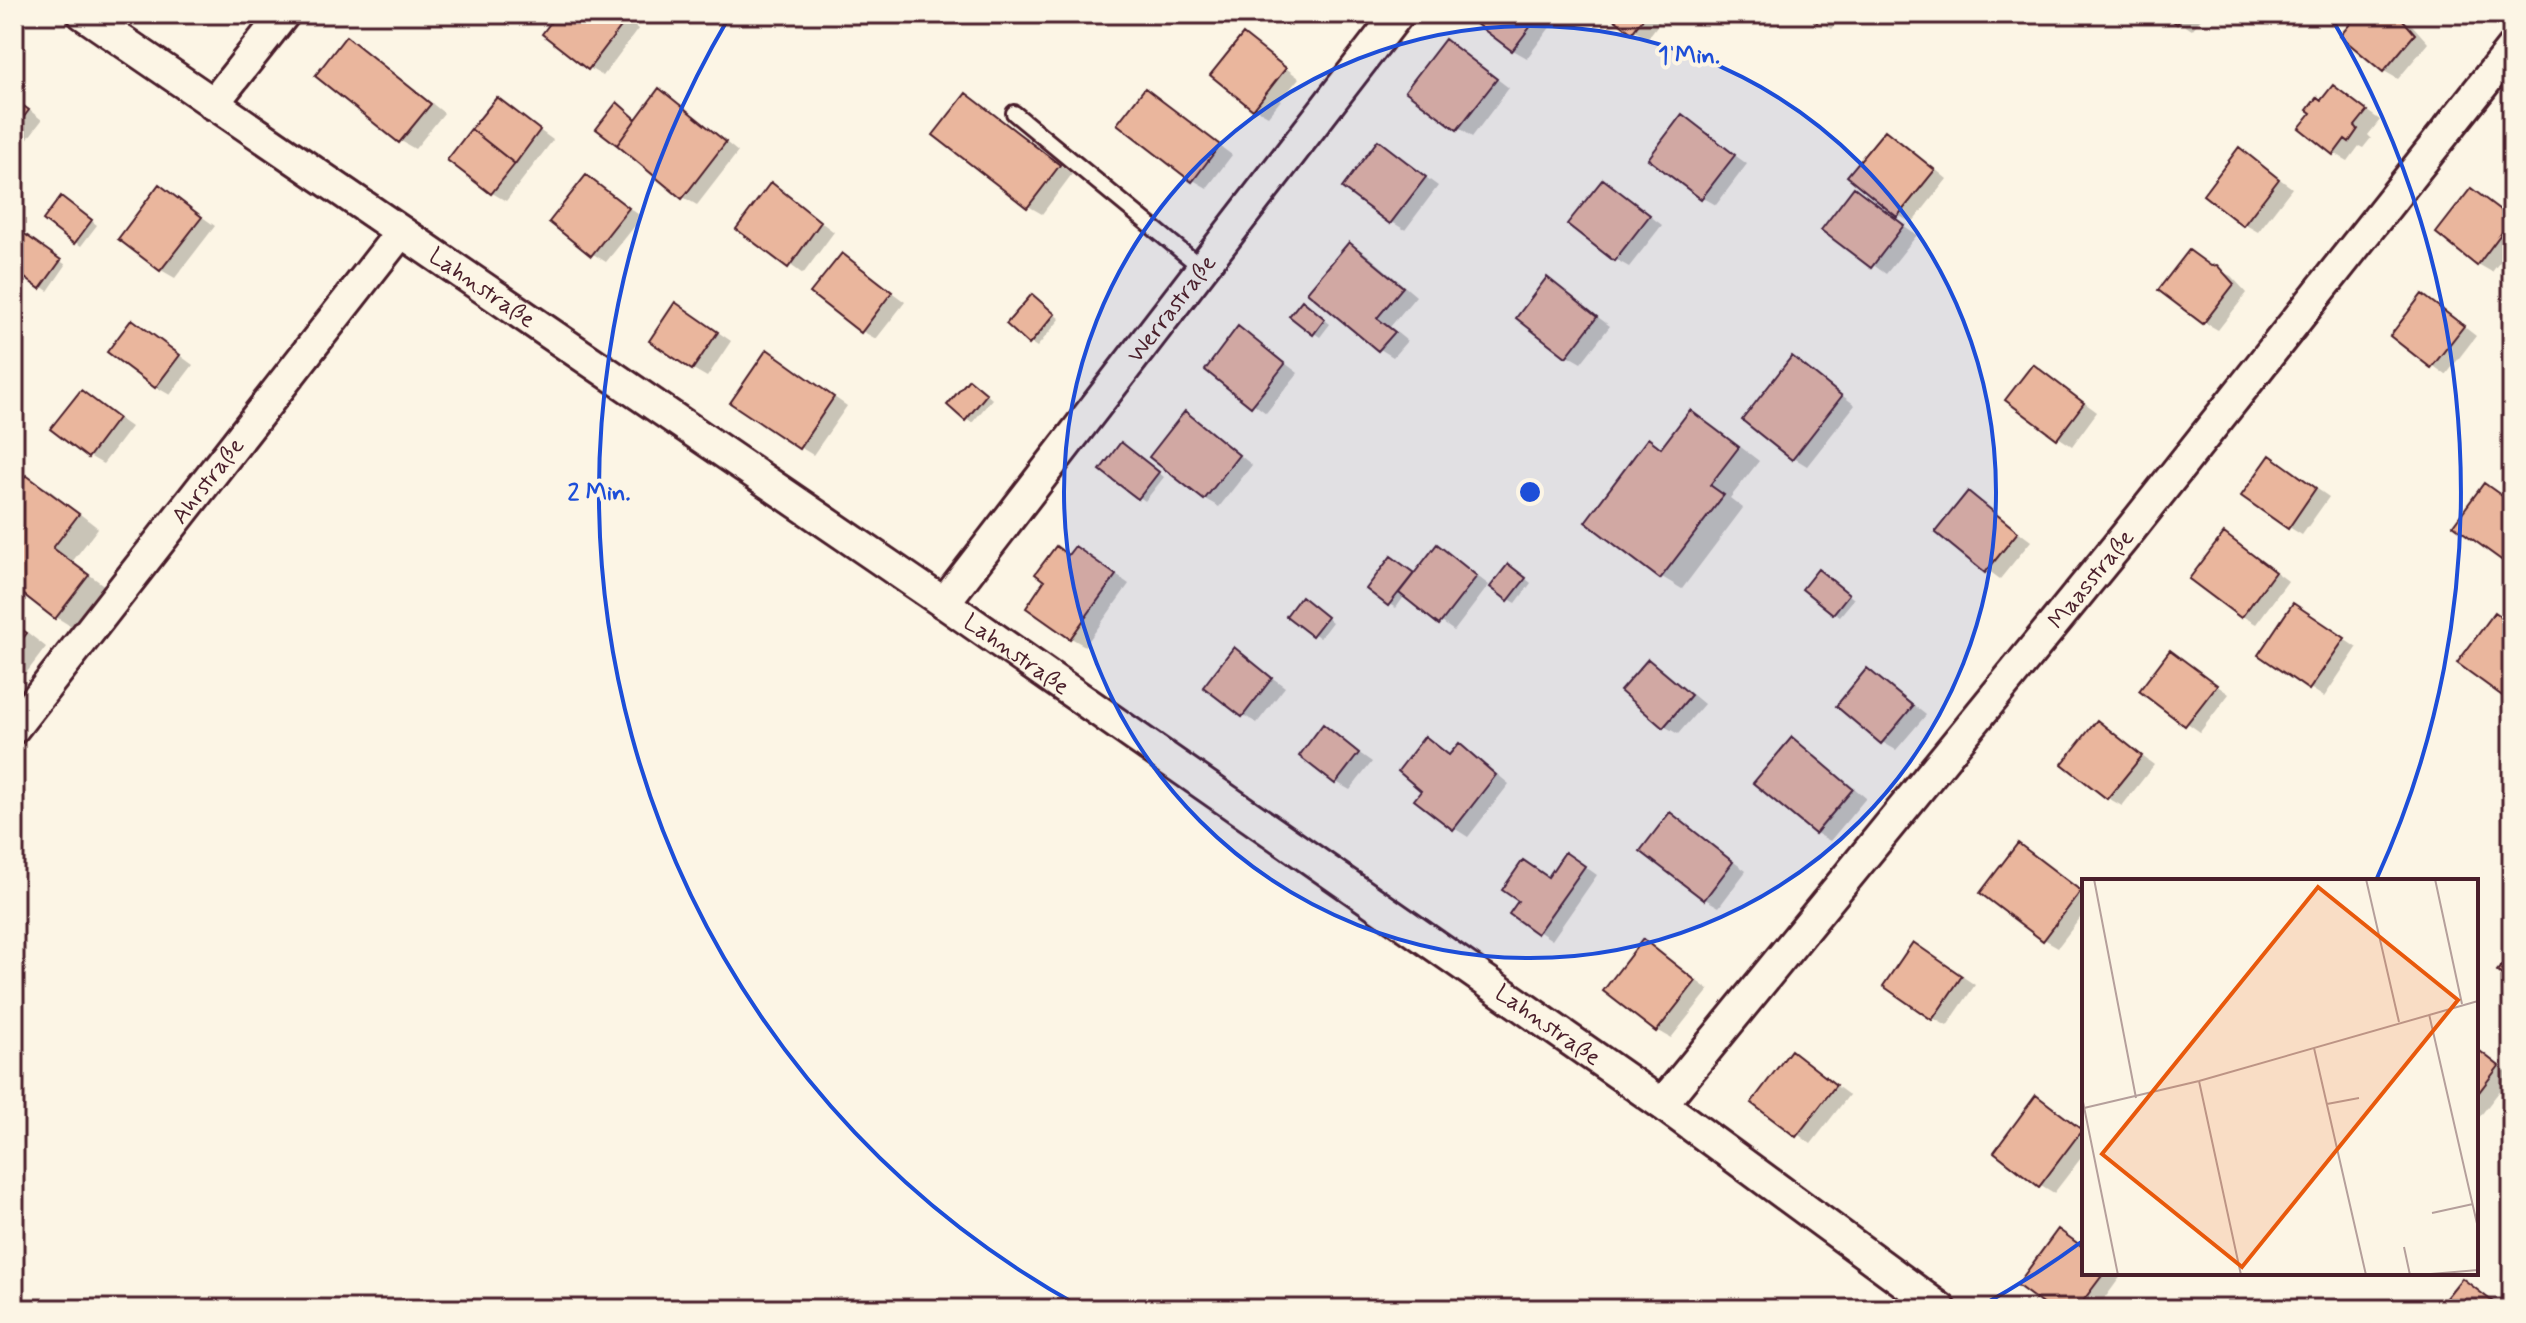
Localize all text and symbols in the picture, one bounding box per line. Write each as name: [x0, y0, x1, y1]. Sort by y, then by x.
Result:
text: 1 Min.: [1658, 41, 1720, 72]
street label: Lahnstraße: [422, 241, 541, 336]
street label: Werrastraße: [1121, 249, 1224, 370]
street label: Ahrstraße: [165, 432, 252, 531]
text: 2 Min.: [567, 478, 631, 509]
centre of rings: [1516, 478, 1544, 506]
street label: Maasstraße: [2042, 523, 2142, 636]
street label: Lahnstraße: [957, 607, 1075, 703]
inset map: [2082, 879, 2478, 1275]
street label: Lahnstraße: [1488, 978, 1607, 1074]

